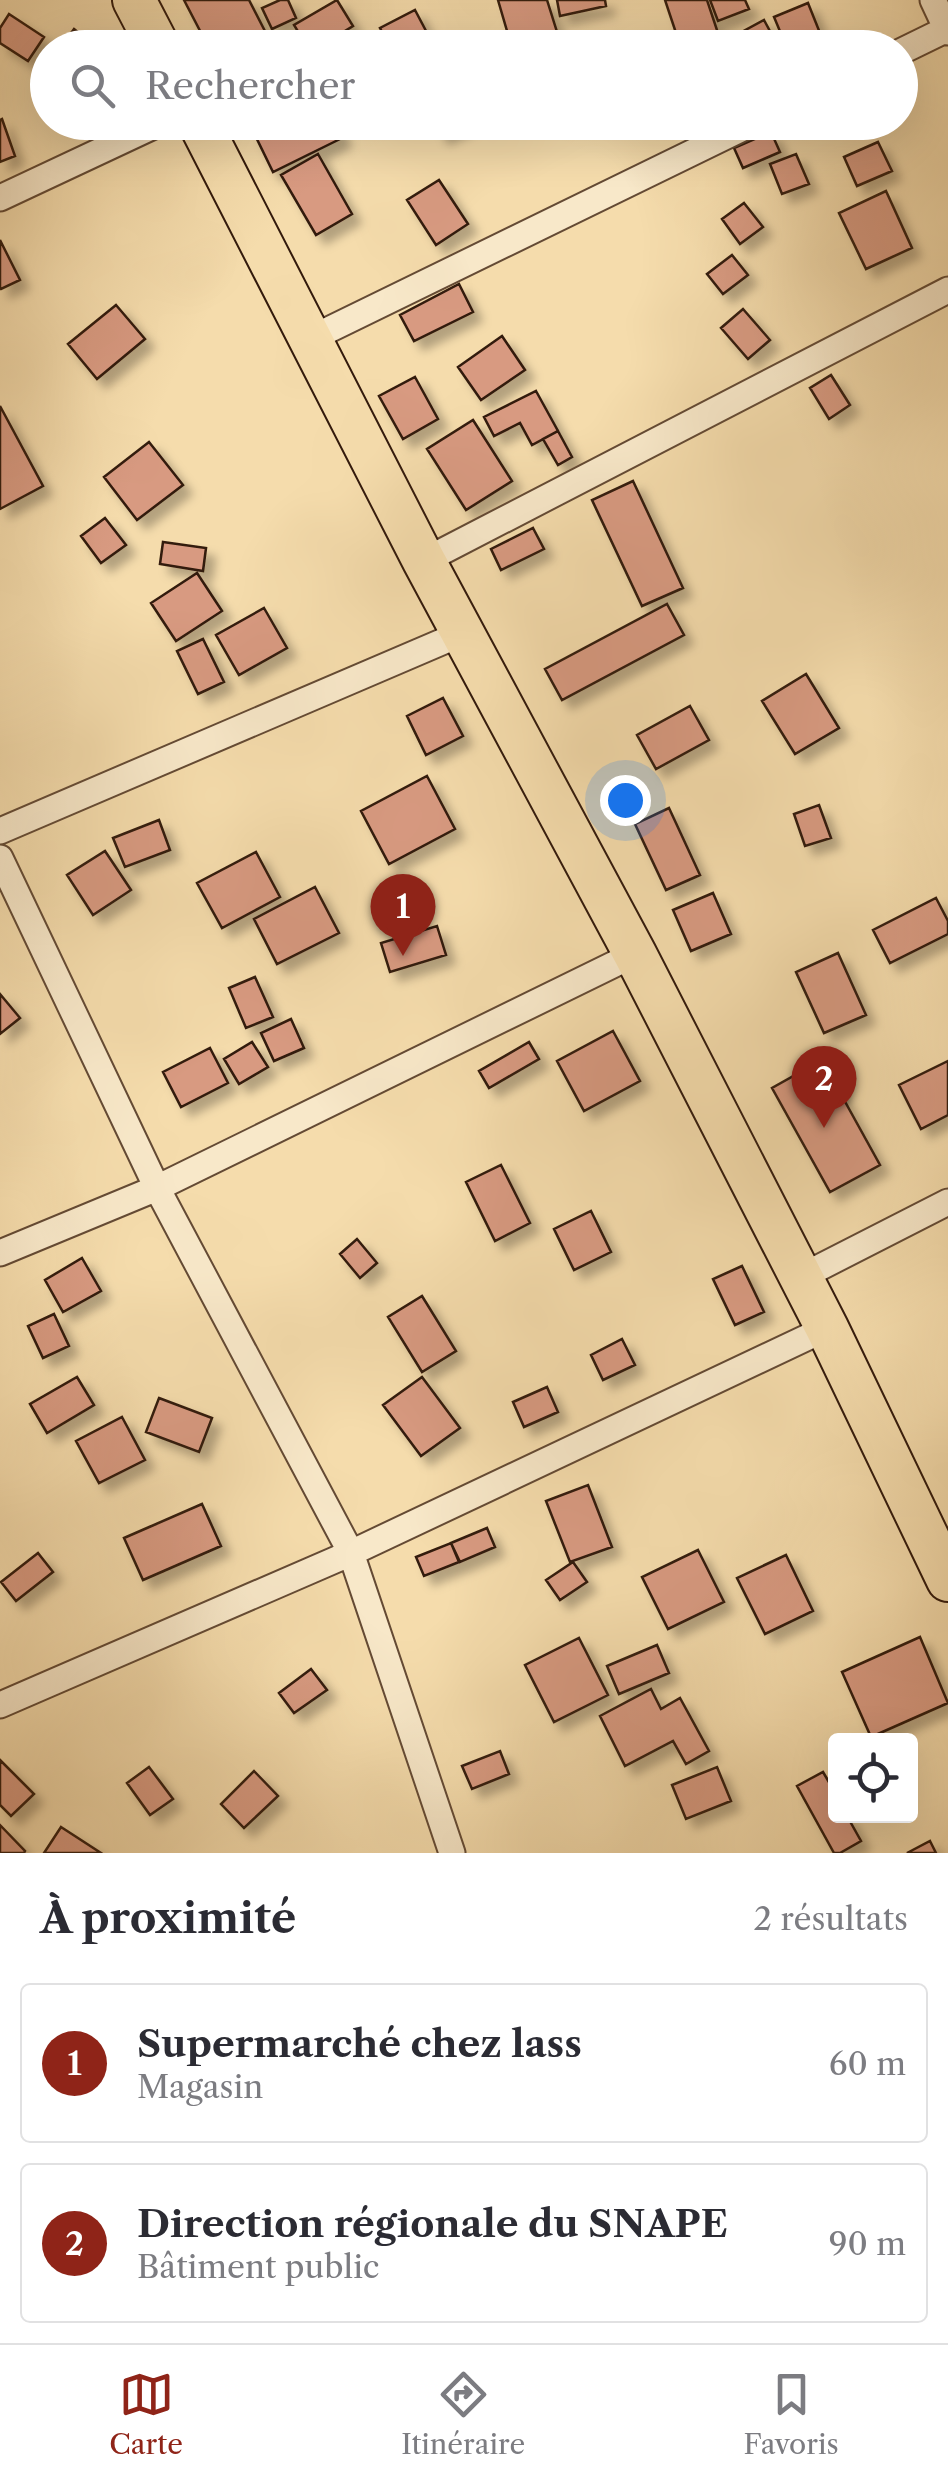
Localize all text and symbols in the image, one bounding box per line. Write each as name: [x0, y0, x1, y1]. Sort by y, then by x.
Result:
search box: [30, 30, 918, 140]
icon: search: [65, 58, 120, 113]
text: Rechercher: [145, 62, 355, 109]
your location: [600, 775, 651, 826]
pin: 1: [370, 874, 436, 956]
pin: 2: [792, 1046, 856, 1128]
map controls: [828, 1733, 918, 1823]
button: locate: [828, 1733, 918, 1823]
text: À proximité: [40, 1892, 296, 1944]
text: 2 résultats: [754, 1899, 908, 1938]
text: Supermarché chez lass: [137, 2020, 582, 2067]
text: 1: [67, 2044, 82, 2083]
text: 60 m: [829, 2044, 906, 2083]
text: Magasin: [137, 2067, 263, 2106]
text: Direction régionale du SNAPE: [137, 2200, 728, 2247]
text: 2: [65, 2224, 84, 2263]
text: 90 m: [829, 2224, 906, 2263]
text: Bâtiment public: [137, 2247, 380, 2286]
tab: Carte: [109, 2367, 183, 2461]
tab: Itinéraire: [401, 2367, 525, 2461]
tab: Favoris: [743, 2367, 839, 2461]

